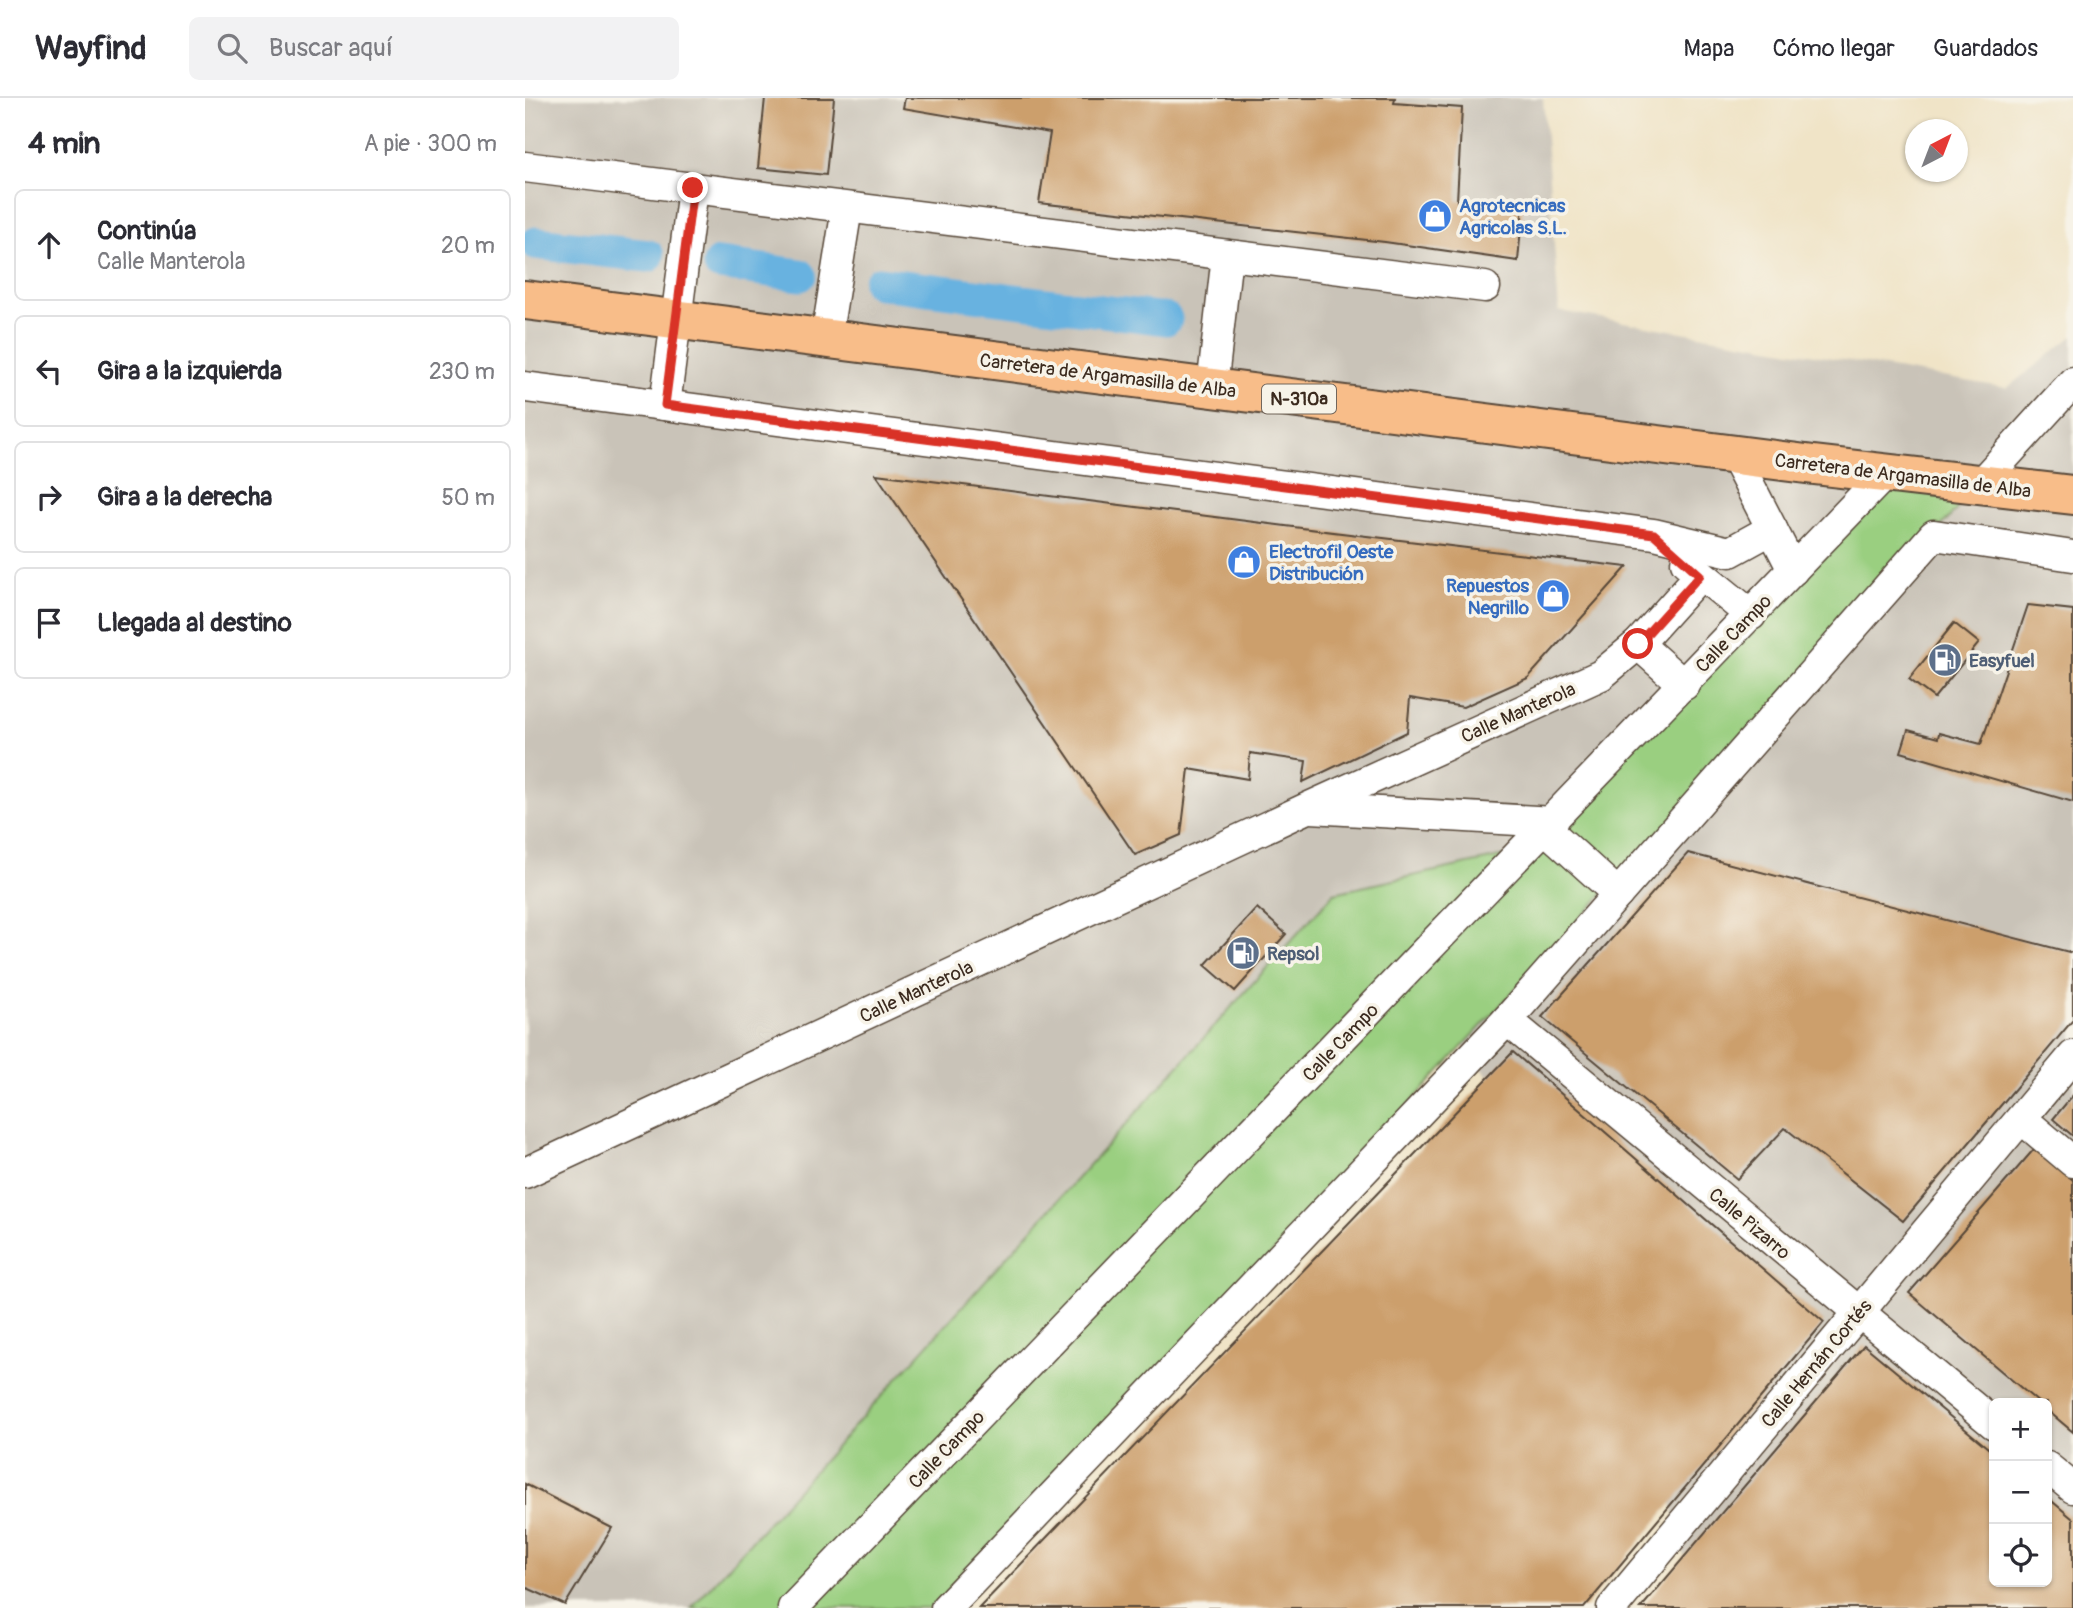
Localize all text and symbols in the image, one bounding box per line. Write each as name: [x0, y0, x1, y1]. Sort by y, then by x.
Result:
search box: [189, 17, 679, 80]
text: Wayfind: [35, 28, 147, 69]
icon: search: [213, 29, 251, 67]
text: Buscar aquí: [269, 32, 393, 64]
text: Mapa: [1684, 34, 1735, 63]
text: Cómo llegar: [1773, 34, 1895, 63]
text: Guardados: [1933, 34, 2038, 63]
north arrow: [1905, 119, 1968, 182]
text: 4 min: [28, 125, 101, 162]
text: A pie · 300 m: [364, 129, 497, 158]
route end: [677, 172, 708, 203]
place label: Agrotecnicas Agricolas S.L.: [1459, 194, 1567, 240]
shop icon: Agrotecnicas Agricolas S.L.: [1416, 197, 1454, 235]
text: Continúa: [97, 215, 196, 247]
icon: ahead: [30, 226, 68, 264]
text: 20 m: [441, 231, 495, 260]
text: Calle Manterola: [97, 247, 245, 276]
street label: Carretera de Argamasilla de Alba: [978, 348, 1238, 404]
icon: left: [30, 352, 68, 390]
text: Gira a la izquierda: [97, 355, 282, 387]
text: 230 m: [429, 357, 495, 386]
road number: N-310a: [1262, 384, 1336, 414]
street label: Carretera de Argamasilla de Alba: [1773, 448, 2033, 504]
icon: right: [30, 478, 68, 516]
text: Gira a la derecha: [97, 481, 272, 513]
text: 50 m: [441, 483, 495, 512]
place label: Electrofil Oeste Distribución: [1269, 540, 1394, 586]
shop icon: Electrofil Oeste Distribución: [1225, 543, 1263, 581]
place label: Repuestos Negrillo: [1446, 574, 1530, 620]
shop icon: Repuestos Negrillo: [1534, 577, 1572, 615]
street label: Calle Campo: [1690, 589, 1777, 678]
icon: arrive: [30, 604, 68, 642]
text: Llegada al destino: [97, 607, 292, 639]
route start: [1622, 628, 1653, 659]
fuel station icon: Easyfuel: [1926, 641, 1964, 679]
place label: Easyfuel: [1969, 649, 2035, 673]
street label: Calle Manterola: [1458, 677, 1579, 749]
fuel station icon: Repsol: [1224, 934, 1262, 972]
place label: Repsol: [1267, 942, 1320, 966]
street label: Calle Manterola: [856, 955, 977, 1029]
street label: Calle Campo: [1297, 998, 1384, 1087]
street label: Calle Pizarro: [1704, 1183, 1795, 1265]
street label: Calle Hernán Cortés: [1756, 1294, 1878, 1433]
map controls: [1989, 1398, 2052, 1587]
button: +: [1989, 1398, 2052, 1461]
street label: Calle Campo: [903, 1405, 990, 1494]
button: −: [1989, 1461, 2052, 1524]
button: locate: [1989, 1524, 2052, 1587]

